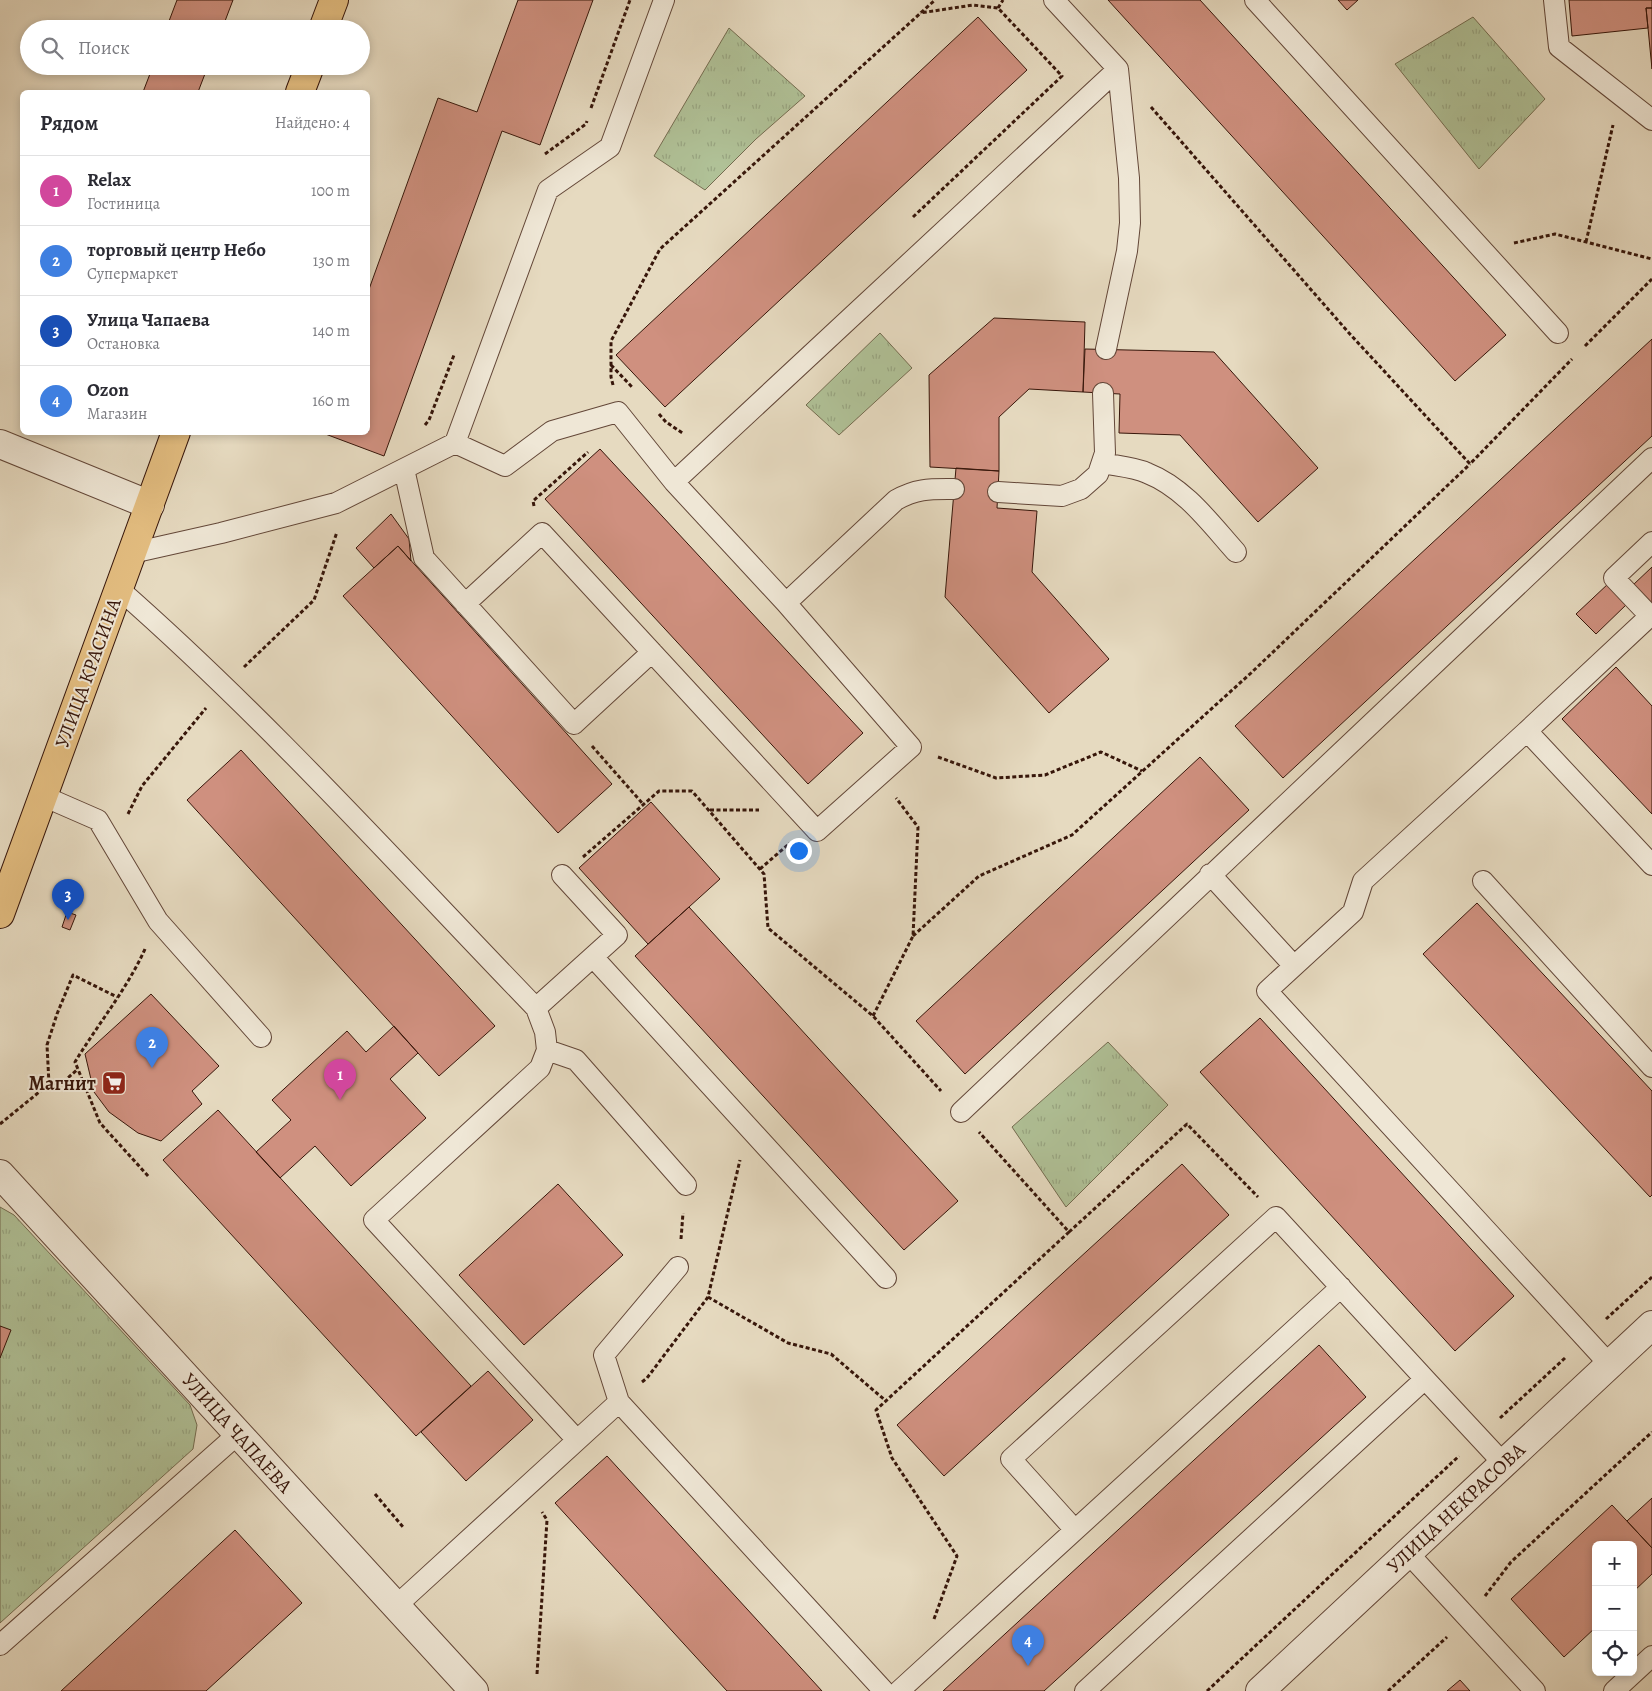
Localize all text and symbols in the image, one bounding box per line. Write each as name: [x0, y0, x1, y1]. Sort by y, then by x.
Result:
search box: [20, 20, 370, 75]
icon: search: [38, 34, 66, 62]
text: Поиск: [78, 35, 130, 61]
text: Рядом: [40, 109, 98, 137]
text: Найдено: 4: [275, 112, 350, 134]
text: Relax: [87, 167, 131, 193]
text: 1: [53, 180, 59, 202]
text: 100 m: [311, 180, 350, 202]
text: Гостиница: [87, 193, 160, 215]
text: торговый центр Небо: [87, 237, 266, 263]
text: 2: [52, 250, 60, 272]
text: 130 m: [313, 250, 350, 272]
text: Супермаркет: [87, 263, 178, 285]
text: Улица Чапаева: [87, 307, 210, 333]
text: 3: [53, 320, 59, 342]
text: 140 m: [312, 320, 350, 342]
text: Остановка: [87, 333, 160, 355]
text: Ozon: [87, 377, 129, 403]
text: 4: [52, 390, 60, 412]
text: 160 m: [312, 390, 350, 412]
text: Магазин: [87, 403, 147, 425]
street label: УЛИЦА КРАСИНА: [48, 594, 128, 752]
your location: [786, 838, 812, 864]
pin: 3: [52, 879, 84, 920]
pin: 2: [136, 1027, 168, 1068]
pin: 1: [324, 1059, 356, 1100]
place label: Магнит: [28, 1070, 96, 1097]
supermarket icon: Магнит: [101, 1070, 127, 1096]
street label: УЛИЦА ЧАПАЕВА: [176, 1367, 299, 1499]
street label: УЛИЦА НЕКРАСОВА: [1381, 1436, 1531, 1579]
map controls: [1592, 1541, 1637, 1676]
button: +: [1592, 1541, 1637, 1586]
button: −: [1592, 1586, 1637, 1631]
pin: 4: [1012, 1625, 1044, 1666]
button: locate: [1592, 1631, 1637, 1676]

